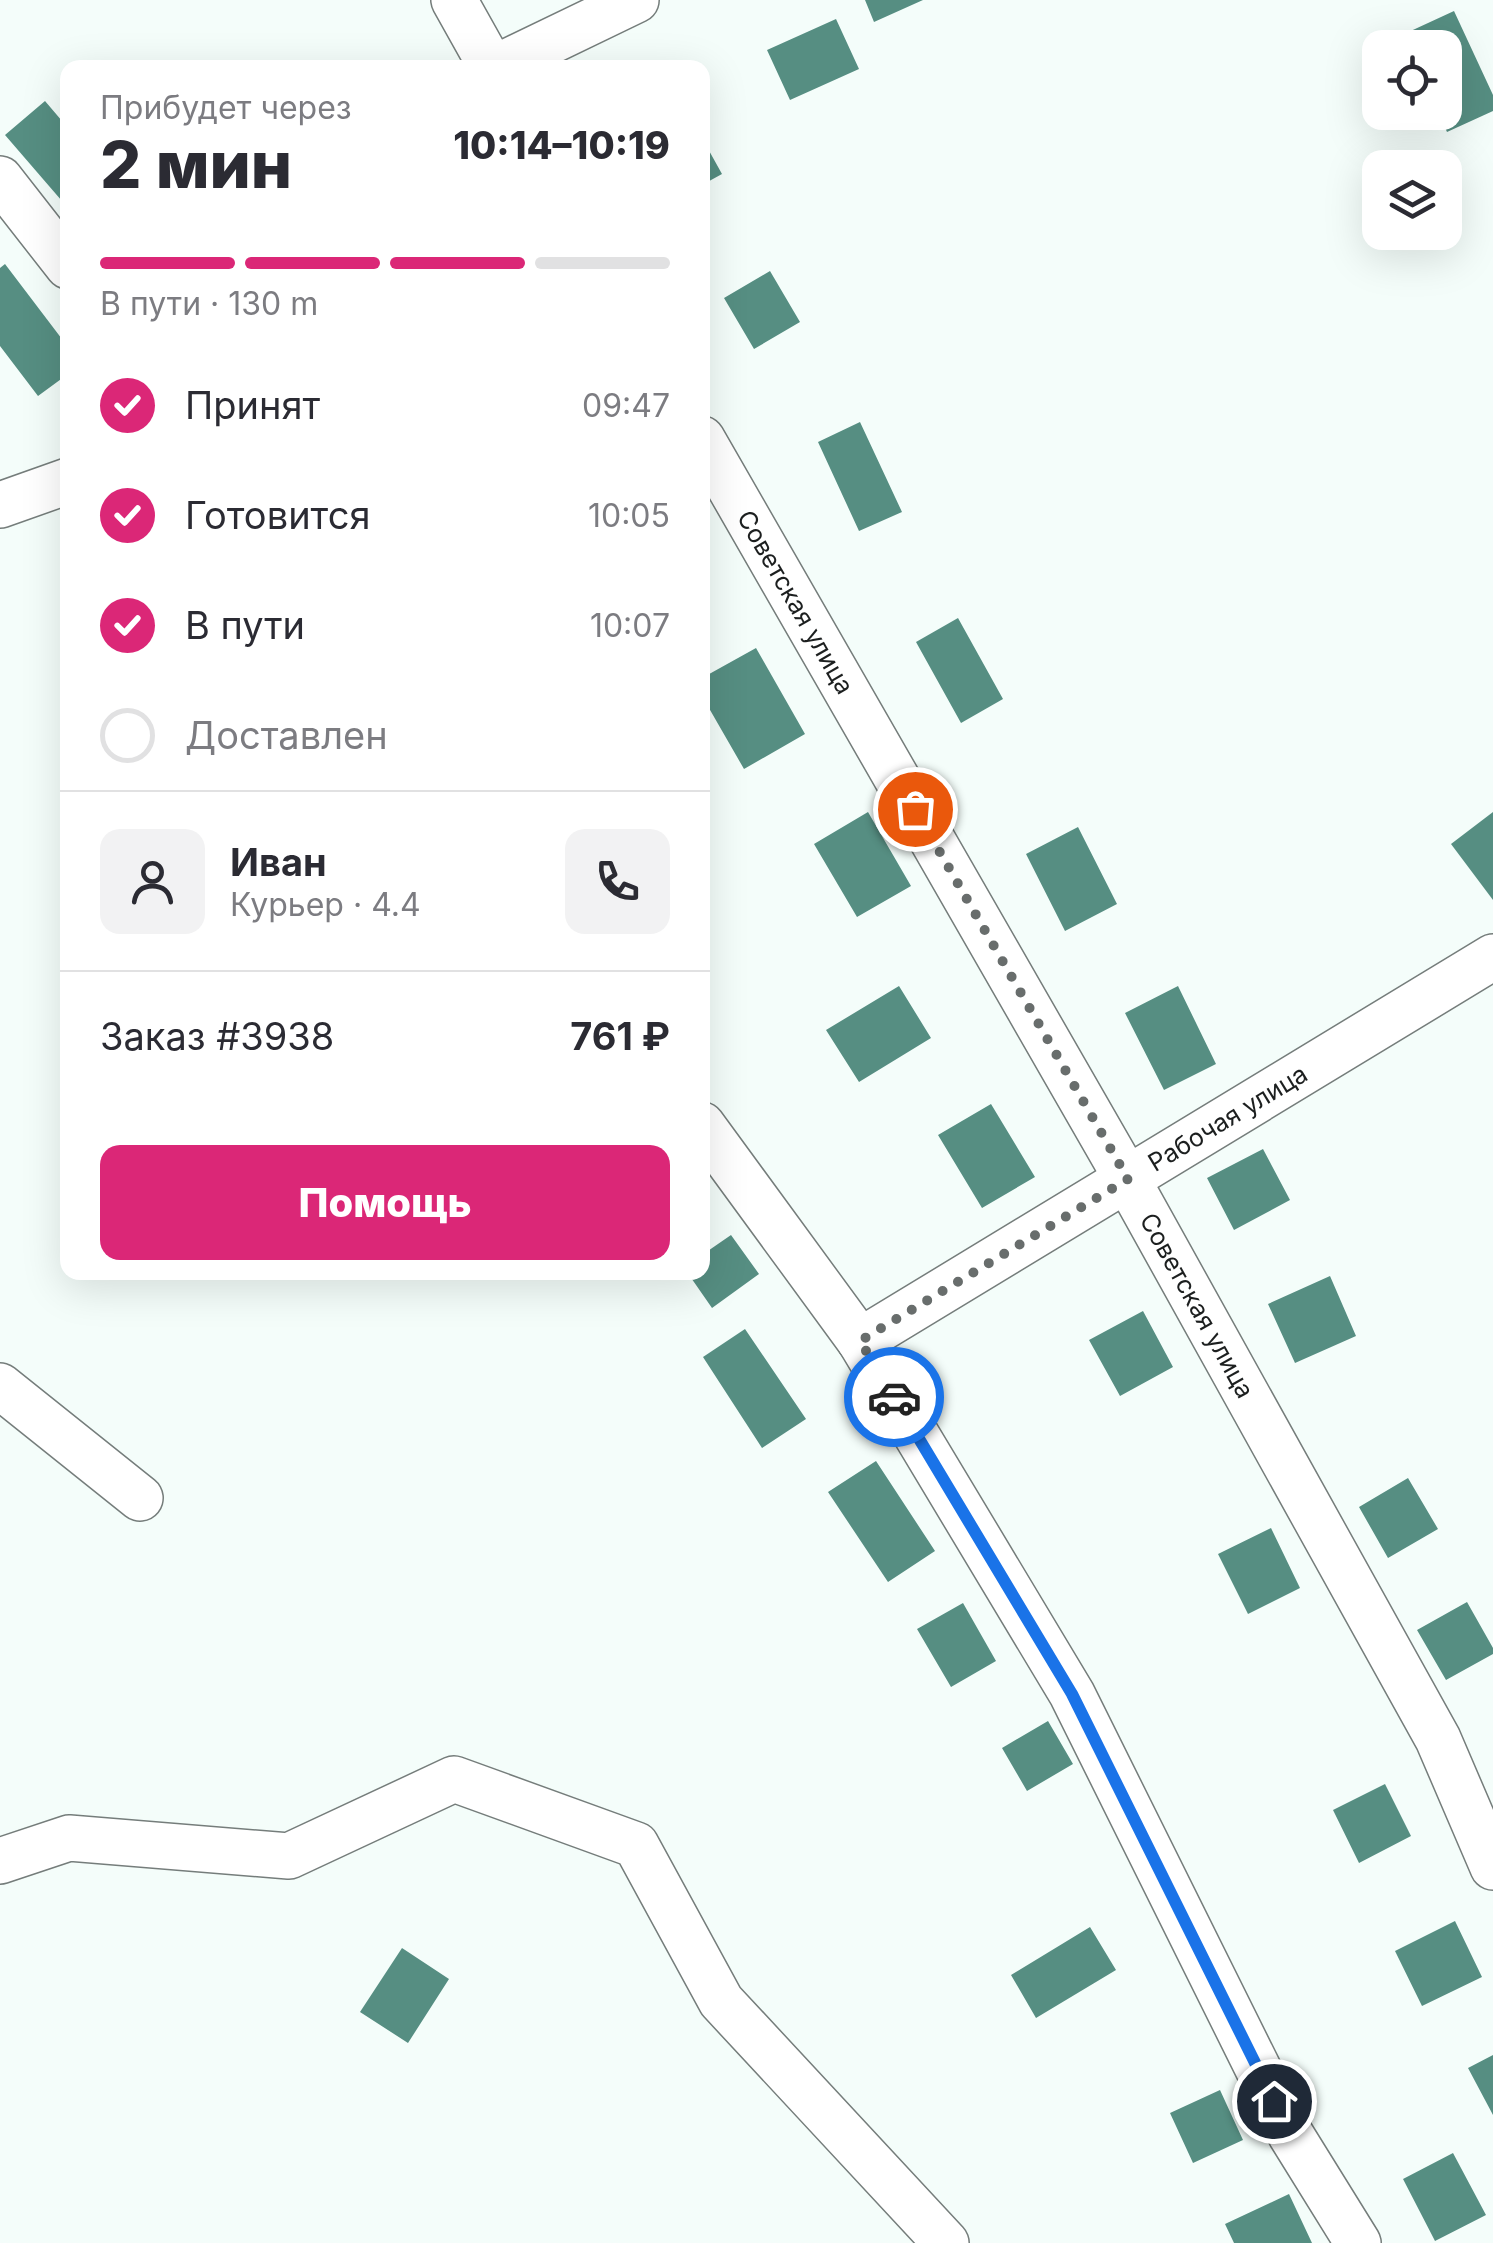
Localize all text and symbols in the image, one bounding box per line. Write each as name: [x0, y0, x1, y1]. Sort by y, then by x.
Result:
map controls: [1362, 30, 1462, 250]
button: locate: [1362, 30, 1462, 130]
text: Прибудет через: [100, 88, 352, 127]
text: 10:14–10:19: [453, 122, 670, 168]
text: 2 мин: [100, 125, 292, 204]
button: layers: [1362, 150, 1462, 250]
text: В пути · 130 m: [100, 284, 318, 323]
icon: check: [100, 378, 155, 433]
text: Принят: [185, 382, 320, 428]
text: 09:47: [582, 386, 670, 425]
icon: check: [100, 488, 155, 543]
text: Готовится: [185, 492, 370, 538]
text: 10:05: [588, 496, 670, 535]
street label: Советская улица: [731, 505, 860, 699]
icon: check: [100, 598, 155, 653]
text: В пути: [185, 602, 305, 648]
text: 10:07: [590, 606, 670, 645]
text: Доставлен: [185, 712, 388, 758]
pin: [873, 767, 958, 852]
icon: bag: [888, 782, 943, 837]
button: person: [100, 829, 205, 934]
button: phone: [565, 829, 670, 934]
text: Иван: [230, 839, 327, 885]
text: Курьер · 4.4: [230, 885, 421, 924]
text: Заказ #3938: [100, 1013, 334, 1059]
text: 761 ₽: [570, 1013, 670, 1059]
street label: Рабочая улица: [1143, 1058, 1313, 1178]
button: Помощь: [100, 1145, 670, 1260]
street label: Советская улица: [1134, 1208, 1261, 1403]
courier: [844, 1347, 944, 1447]
icon: car: [867, 1370, 922, 1425]
pin: [1232, 2059, 1317, 2144]
icon: home: [1247, 2074, 1302, 2129]

